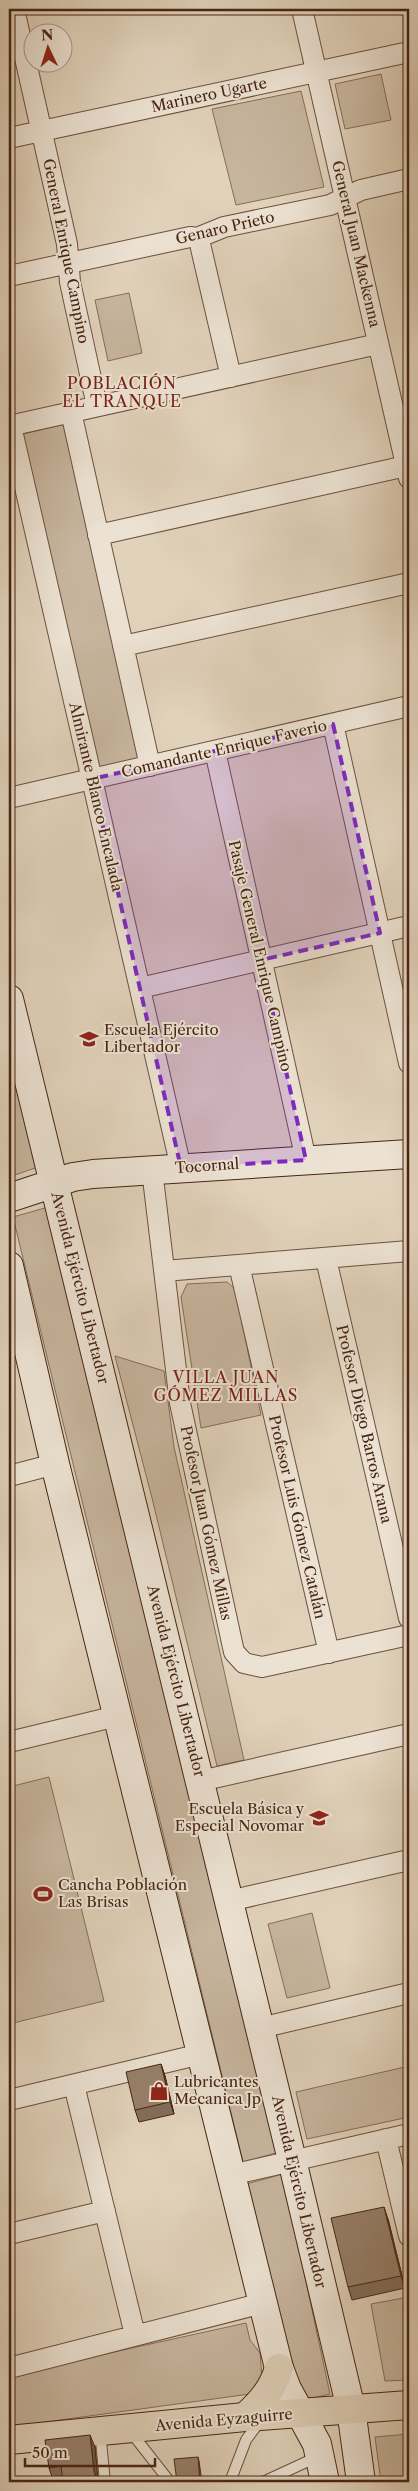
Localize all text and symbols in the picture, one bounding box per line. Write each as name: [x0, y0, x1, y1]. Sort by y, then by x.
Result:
north arrow: [22, 22, 72, 72]
text: N: [40, 26, 54, 44]
street label: Marinero Ugarte: [149, 73, 269, 116]
street label: General Enrique Campino: [39, 157, 94, 345]
street label: General Juan Mackenna: [328, 159, 385, 329]
street label: Genaro Prieto: [174, 207, 276, 248]
district label: POBLACIÓN EL TRANQUE: [62, 373, 182, 411]
street label: Almirante Blanco Encalada: [65, 700, 128, 893]
street label: Comandante Enrique Faverio: [119, 716, 329, 781]
street label: Pasaje General Enrique Campino: [225, 838, 296, 1073]
place label: Escuela Ejército Libertador: [104, 1020, 219, 1056]
school or university icon: Escuela Ejército Libertador: [78, 1028, 100, 1050]
street label: Tocornal: [174, 1154, 240, 1177]
street label: Avenida Ejército Libertador: [47, 1189, 114, 1387]
street label: Profesor Diego Barros Arana: [332, 1323, 397, 1525]
district label: VILLA JUAN GÓMEZ MILLAS: [154, 1367, 298, 1405]
street label: Profesor Luis Gómez Catalán: [265, 1413, 330, 1621]
street label: Profesor Juan Gómez Millas: [177, 1424, 236, 1622]
street label: Avenida Ejército Libertador: [143, 1582, 210, 1780]
place label: Escuela Básica y Especial Novomar: [175, 1799, 305, 1835]
school or university icon: Escuela Básica y Especial Novomar: [308, 1807, 330, 1829]
place label: Cancha Población Las Brisas: [58, 1875, 188, 1911]
sports icon: Cancha Población Las Brisas: [32, 1883, 54, 1905]
place label: Lubricantes Mecanica Jp: [174, 2072, 261, 2108]
shop icon: Lubricantes Mecanica Jp: [148, 2080, 170, 2102]
street label: Avenida Ejército Libertador: [268, 2093, 331, 2291]
street label: Avenida Eyzaguirre: [153, 2404, 294, 2435]
scale bar: [25, 2436, 155, 2468]
text: 50 m: [32, 2443, 68, 2462]

